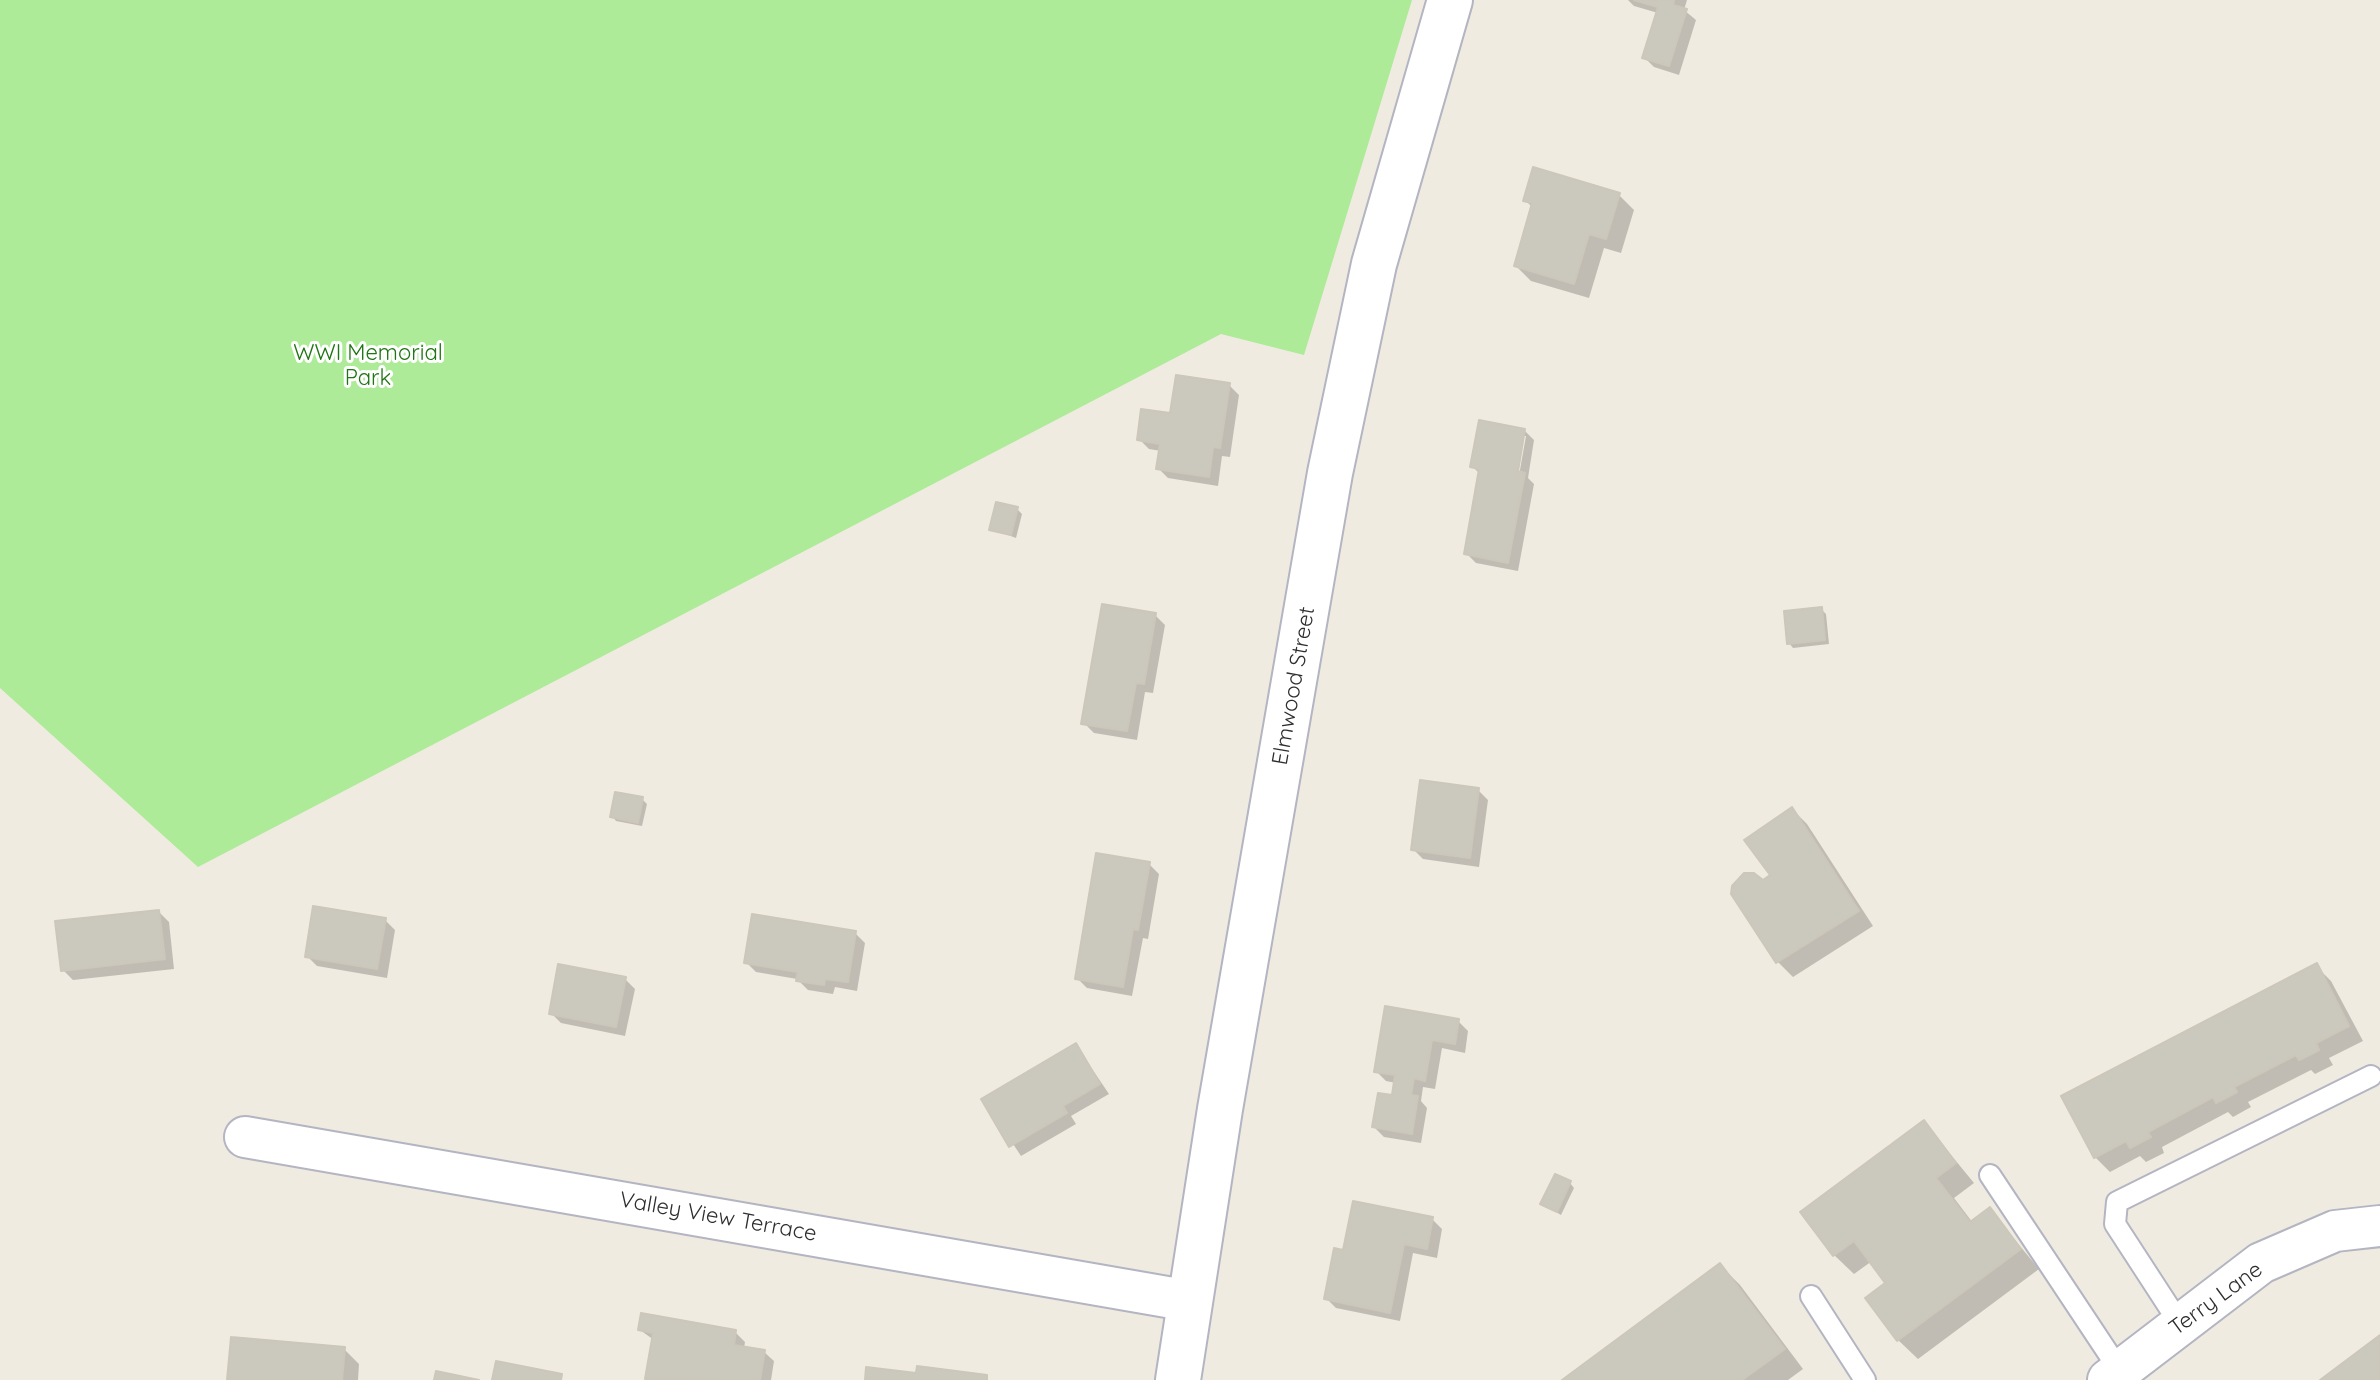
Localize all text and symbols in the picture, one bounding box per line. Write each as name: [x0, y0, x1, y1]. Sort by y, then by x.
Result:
park label: WWI Memorial Park: [293, 340, 443, 392]
street label: Elmwood Street: [1267, 605, 1321, 767]
street label: Valley View Terrace: [617, 1187, 819, 1247]
street label: Terry Lane: [2164, 1256, 2268, 1342]

